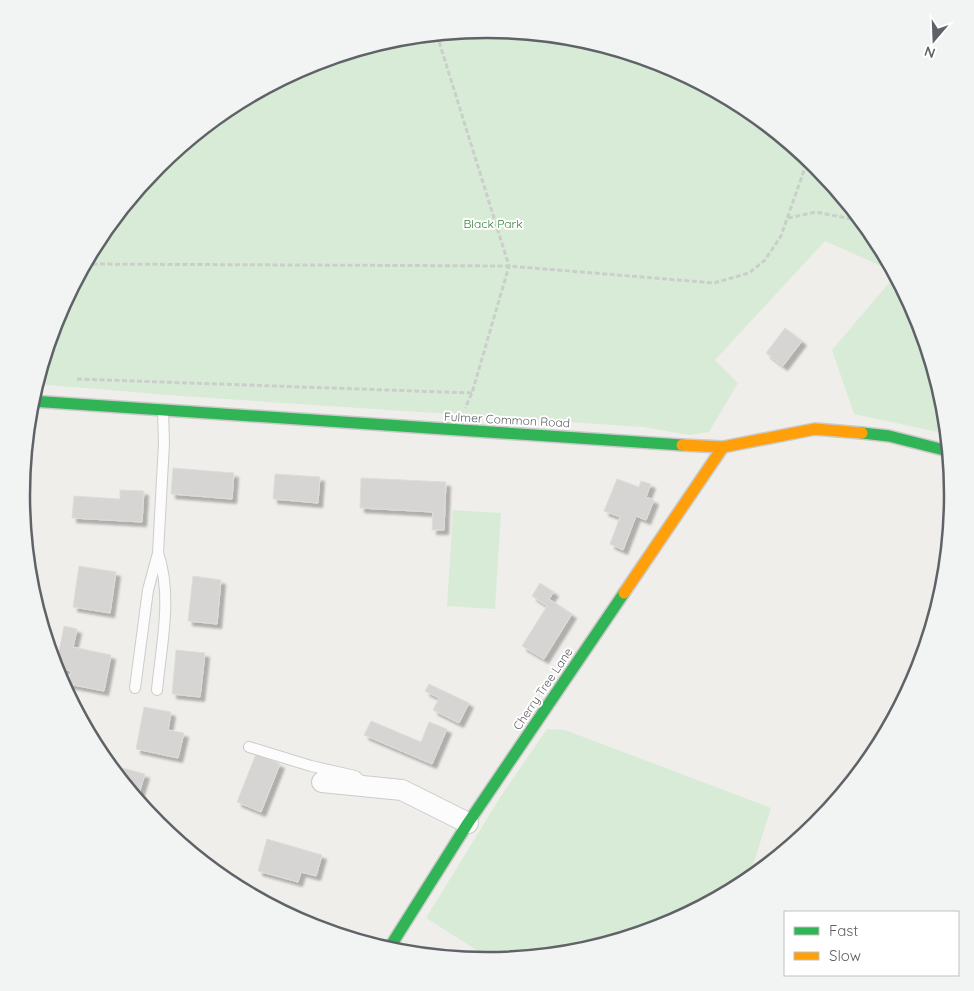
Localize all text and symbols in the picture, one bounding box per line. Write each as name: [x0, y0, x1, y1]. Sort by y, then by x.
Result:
north arrow: [909, 15, 959, 65]
text: N: [922, 42, 938, 62]
park label: Black Park: [463, 216, 523, 231]
street label: Fulmer Common Road: [444, 409, 570, 430]
street label: Cherry Tree Lane: [510, 645, 576, 733]
legend: [784, 911, 959, 976]
text: Fast: [829, 921, 858, 940]
text: Slow: [829, 946, 861, 965]

